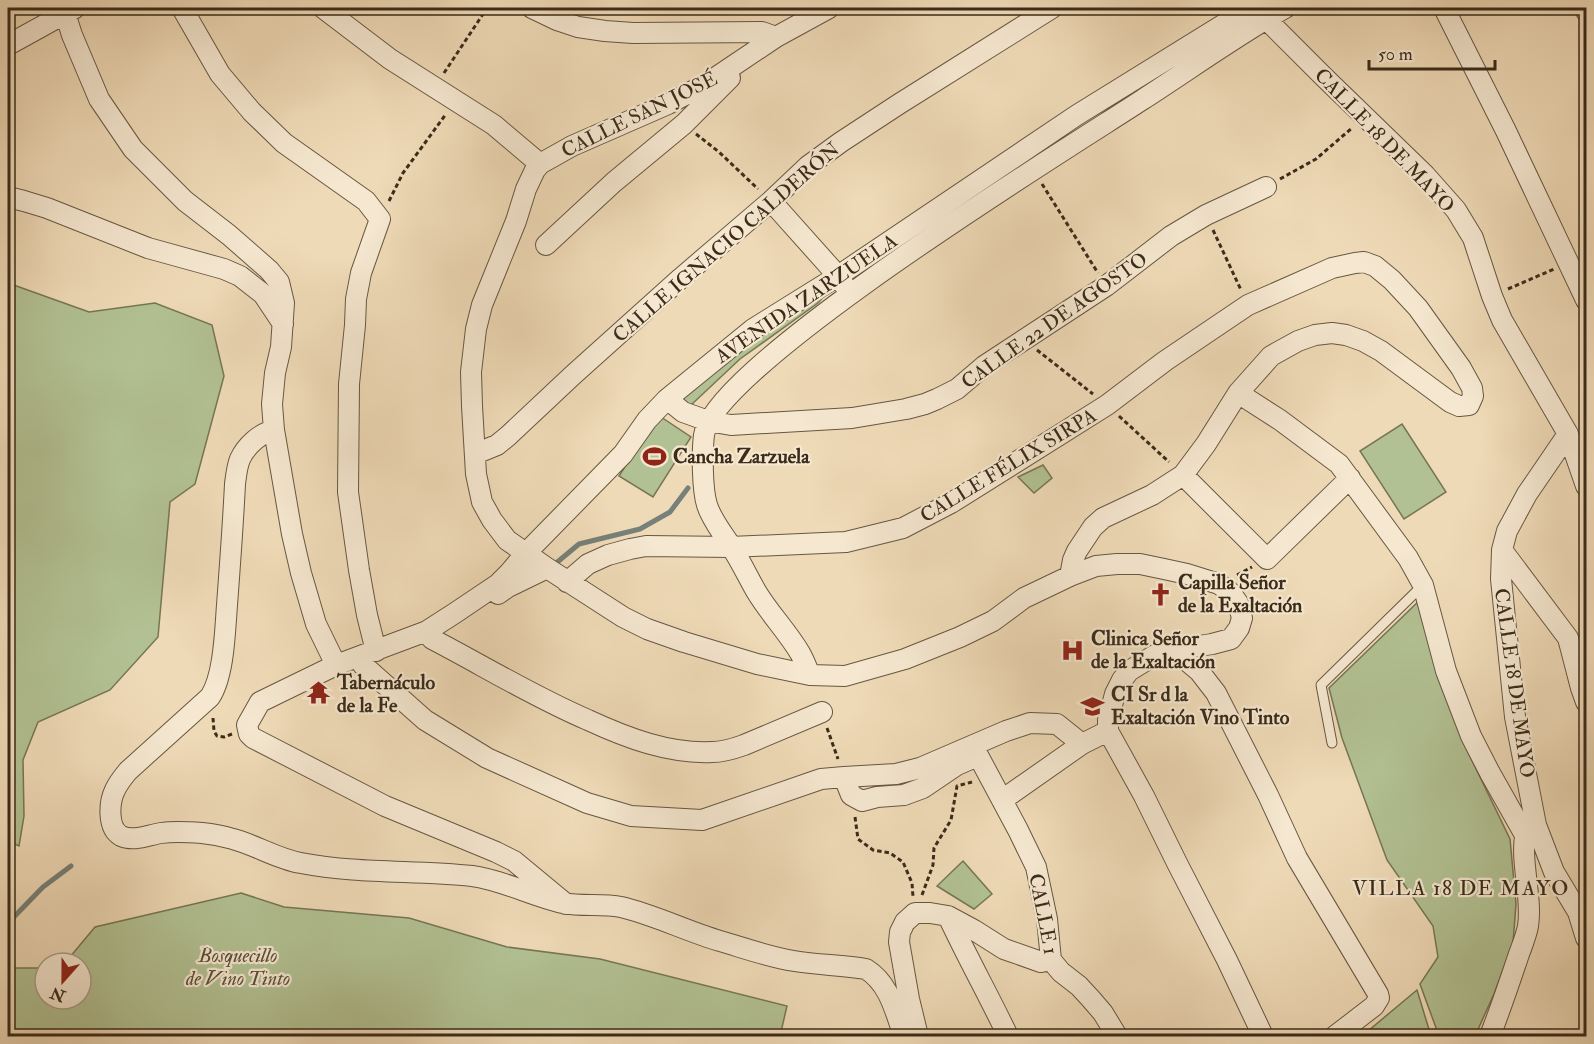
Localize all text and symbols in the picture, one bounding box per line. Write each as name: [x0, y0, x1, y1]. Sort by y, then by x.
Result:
scale bar: [1369, 33, 1495, 71]
text: 50 m: [1378, 43, 1413, 66]
street label: CALLE 18 DE MAYO: [1309, 63, 1460, 218]
street label: CALLE SAN JOSÉ: [557, 65, 721, 163]
street label: CALLE IGNACIO CALDERÓN: [607, 136, 845, 348]
street label: AVENIDA ZARZUELA: [709, 228, 902, 369]
street label: CALLE 22 DE AGOSTO: [956, 247, 1152, 394]
street label: CALLE FÉLIX SIRPA: [915, 402, 1101, 528]
sports icon: Cancha Zarzuela: [642, 443, 668, 469]
place label: Cancha Zarzuela: [673, 444, 810, 469]
place label: Capilla Señor de la Exaltación: [1178, 570, 1303, 618]
church icon: Capilla Señor de la Exaltación: [1147, 581, 1173, 607]
street label: CALLE 18 DE MAYO: [1489, 587, 1540, 779]
place label: Clinica Señor de la Exaltación: [1091, 626, 1216, 674]
hospital icon: Clinica Señor de la Exaltación: [1060, 637, 1086, 663]
place label: Tabernáculo de la Fe: [336, 670, 435, 718]
temple icon: Tabernáculo de la Fe: [306, 680, 332, 706]
place label: CI Sr d la Exaltación Vino Tinto: [1111, 682, 1290, 730]
school or university icon: CI Sr d la Exaltación Vino Tinto: [1080, 693, 1106, 719]
street label: CALLE 1: [1023, 871, 1064, 957]
district label: VILLA 18 DE MAYO: [1352, 875, 1570, 902]
park label: Bosquecillo de Vino Tinto: [185, 943, 290, 991]
north arrow: [33, 951, 93, 1011]
text: N: [47, 982, 69, 1006]

